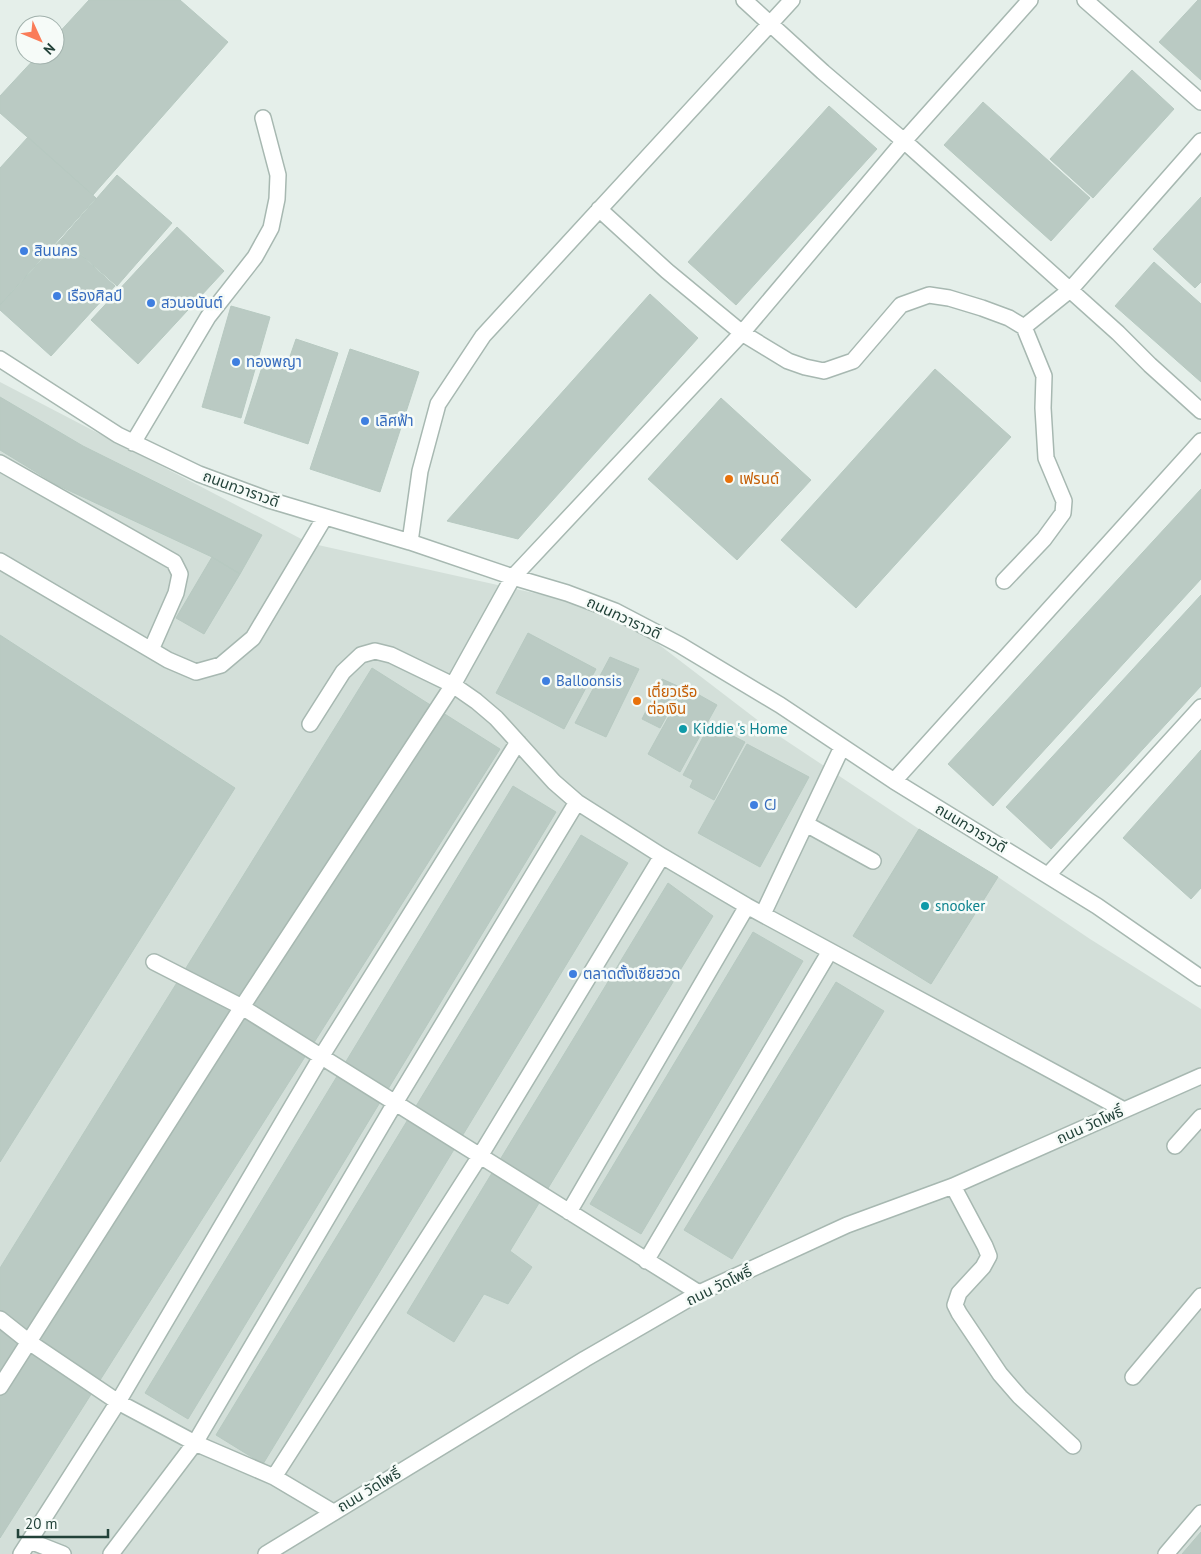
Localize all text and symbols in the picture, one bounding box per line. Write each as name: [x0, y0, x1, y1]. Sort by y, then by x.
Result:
north arrow: [15, 15, 65, 65]
text: N: [40, 39, 59, 59]
place label: สินนคร: [34, 241, 78, 260]
marker: สินนคร: [18, 245, 30, 257]
place label: เรืองศิลป์: [67, 286, 122, 305]
marker: เรืองศิลป์: [51, 290, 63, 302]
place label: สวนอนันต์: [161, 293, 223, 312]
marker: สวนอนันต์: [145, 297, 157, 309]
place label: ทองพญา: [246, 352, 302, 371]
marker: ทองพญา: [230, 356, 242, 368]
place label: เลิศฟ้า: [375, 411, 414, 430]
marker: เลิศฟ้า: [359, 415, 371, 427]
street label: ถนนทวาราวดี: [200, 466, 282, 511]
place label: เฟรนด์: [739, 469, 779, 488]
marker: เฟรนด์: [723, 473, 735, 485]
street label: ถนนทวาราวดี: [584, 592, 665, 643]
place label: Balloonsis: [556, 671, 622, 690]
marker: Balloonsis: [540, 675, 552, 687]
place label: เตี๋ยวเรือ ต่อเงิน: [647, 681, 697, 718]
marker: เตี๋ยวเรือ ต่อเงิน: [631, 695, 643, 707]
place label: Kiddie 's Home: [693, 719, 788, 738]
marker: Kiddie 's Home: [677, 723, 689, 735]
place label: CJ: [764, 795, 777, 814]
marker: CJ: [748, 799, 760, 811]
street label: ถนนทวาราวดี: [932, 799, 1010, 856]
place label: snooker: [935, 896, 985, 915]
marker: snooker: [919, 900, 931, 912]
place label: ตลาดตั้งเซียฮวด: [583, 964, 681, 983]
marker: ตลาดตั้งเซียฮวด: [567, 968, 579, 980]
street label: ถนน วัดโพธิ์: [1054, 1101, 1126, 1148]
street label: ถนน วัดโพธิ์: [683, 1261, 755, 1310]
street label: ถนน วัดโพธิ์: [333, 1463, 404, 1516]
scale bar: [18, 1506, 108, 1538]
text: 20 m: [25, 1514, 58, 1533]

